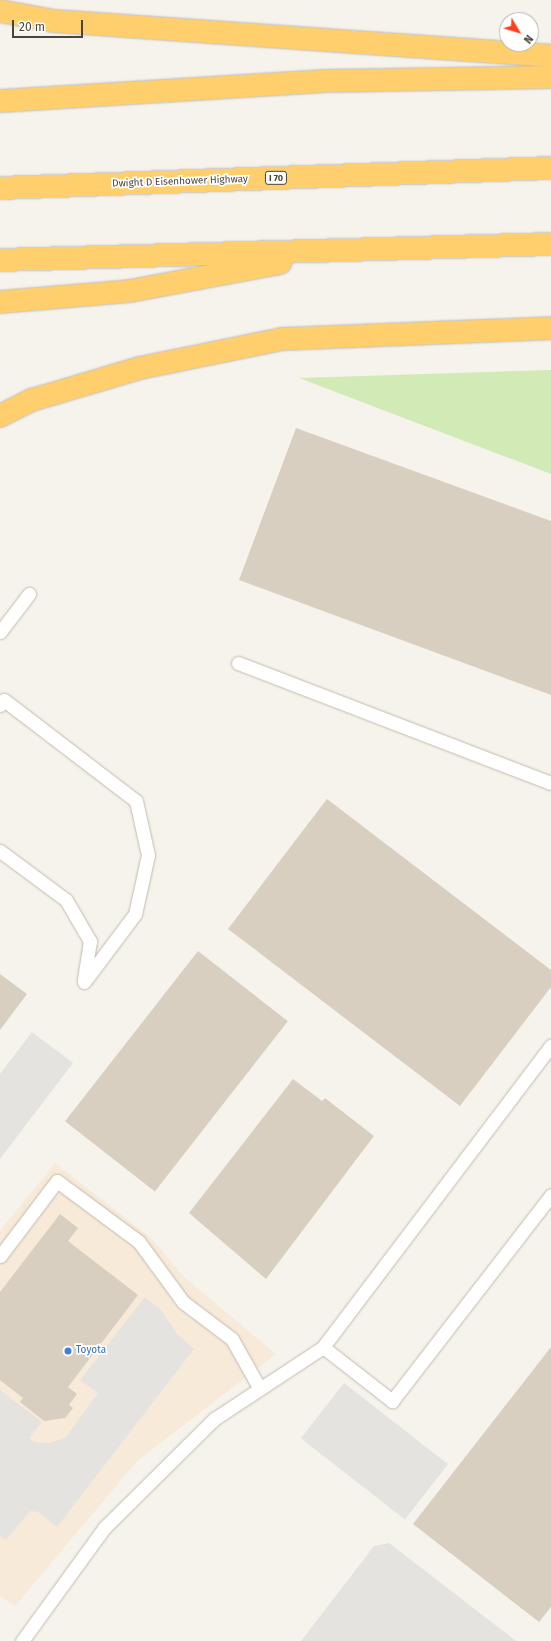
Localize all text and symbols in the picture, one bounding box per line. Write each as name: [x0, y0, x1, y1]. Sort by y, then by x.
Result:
scale bar: [14, 12, 85, 38]
north arrow: [499, 12, 539, 52]
text: 20 m: [19, 20, 45, 34]
text: N: [521, 32, 535, 46]
road number: I 70: [264, 171, 288, 185]
street label: Dwight D Eisenhower Highway: [112, 174, 248, 190]
place label: Toyota: [76, 1345, 106, 1357]
marker: Toyota: [63, 1346, 73, 1356]

